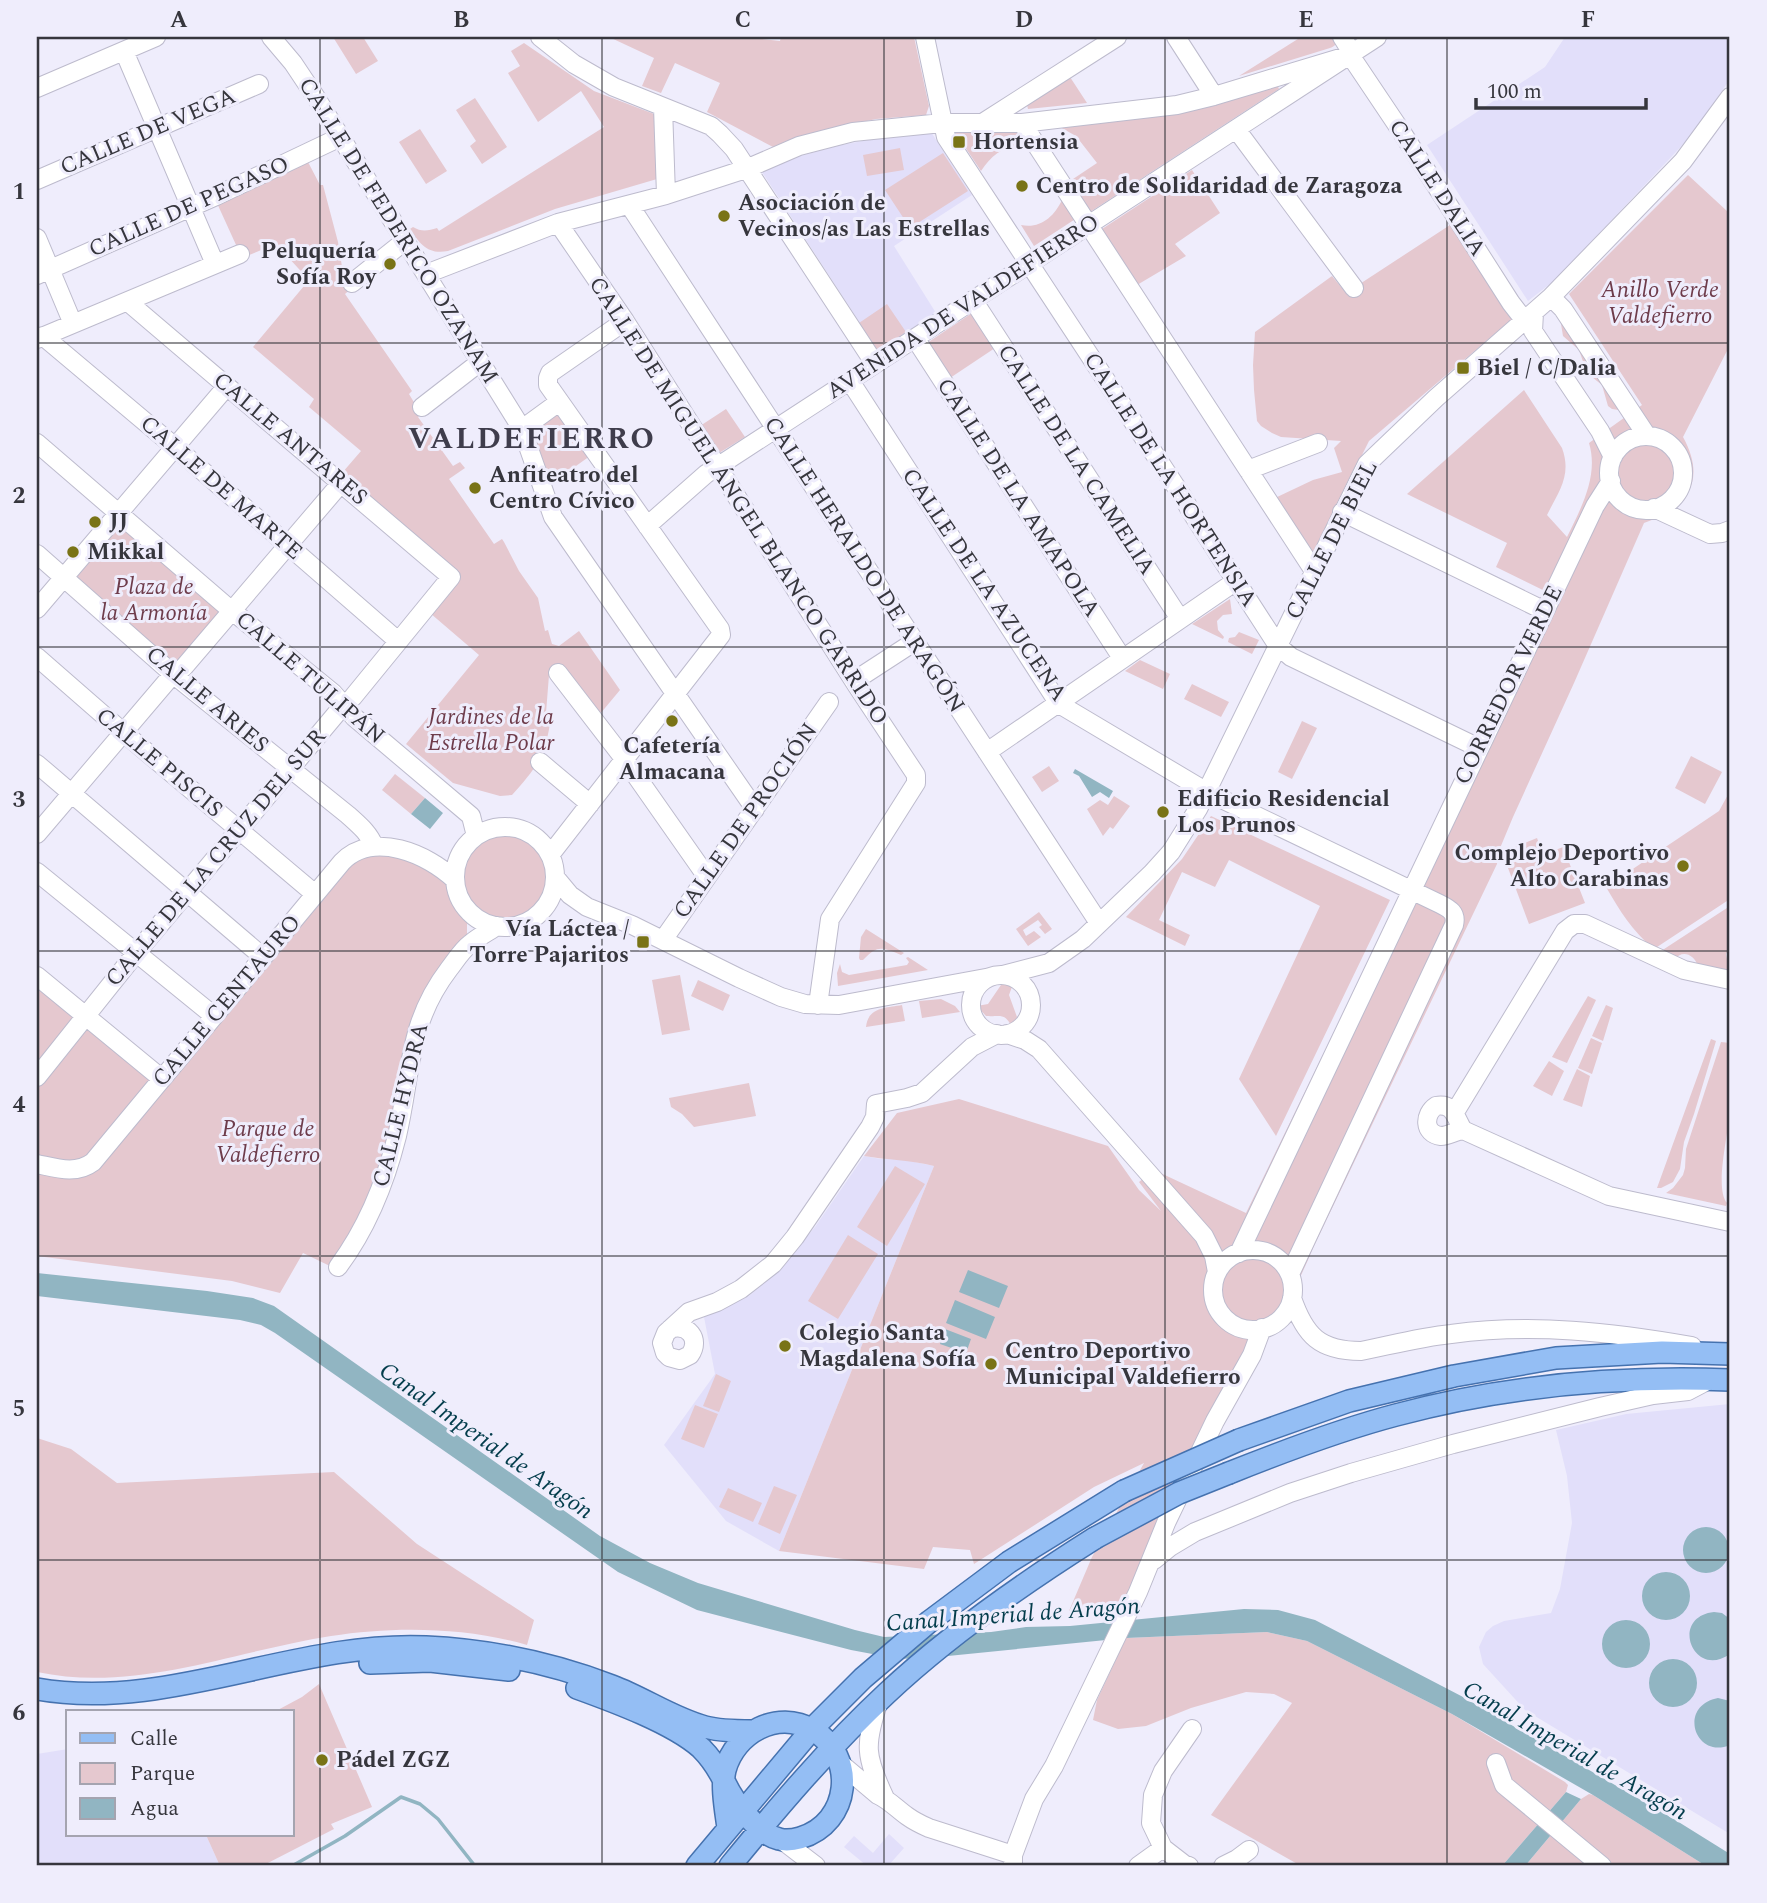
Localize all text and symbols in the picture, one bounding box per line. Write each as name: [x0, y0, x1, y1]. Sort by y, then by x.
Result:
text: A: [170, 3, 188, 38]
text: B: [453, 3, 469, 38]
text: C: [735, 3, 751, 38]
text: D: [1015, 3, 1033, 38]
text: E: [1298, 3, 1314, 38]
text: F: [1581, 3, 1595, 38]
scale bar: [1476, 66, 1646, 110]
street label: CALLE DE FEDERICO OZANAM: [289, 71, 507, 391]
text: 100 m: [1487, 76, 1542, 108]
street label: CALLE DE VEGA: [55, 79, 241, 185]
street label: CALLE DALIA: [1379, 112, 1495, 264]
place label: Hortensia: [973, 125, 1079, 160]
marker: Hortensia: [951, 134, 967, 150]
street label: CALLE DE PEGASO: [83, 147, 295, 267]
place label: Centro de Solidaridad de Zaragoza: [1036, 169, 1403, 204]
text: 1: [13, 175, 25, 210]
marker: Centro de Solidaridad de Zaragoza: [1014, 178, 1030, 194]
place label: Asociación de Vecinos/as Las Estrellas: [738, 186, 990, 247]
street label: AVENIDA DE VALDEFIERRO: [819, 205, 1107, 409]
marker: Asociación de Vecinos/as Las Estrellas: [716, 208, 732, 224]
place label: Peluquería Sofía Roy: [261, 234, 377, 295]
marker: Peluquería Sofía Roy: [382, 256, 398, 272]
street label: CALLE DE MIGUEL ÁNGEL BLANCO GARRIDO: [579, 270, 897, 732]
park label: Anillo Verde Valdefierro: [1600, 273, 1719, 334]
street label: CALLE DE LA CAMELIA: [988, 337, 1164, 583]
street label: CALLE DE LA HORTENSIA: [1074, 346, 1266, 614]
place label: Biel / C/Dalia: [1477, 351, 1617, 386]
marker: Biel / C/Dalia: [1455, 360, 1471, 376]
street label: CALLE ANTARES: [205, 364, 375, 514]
street label: CALLE DE LA AMAPOLA: [927, 371, 1109, 625]
street label: CALLE DE MARTE: [132, 407, 310, 569]
street label: CALLE HERALDO DE ARAGÓN: [755, 410, 973, 720]
district label: VALDEFIERRO: [408, 416, 656, 462]
street label: CALLE DE BIEL: [1277, 454, 1387, 626]
place label: Anfiteatro del Centro Cívico: [489, 458, 639, 519]
street label: CALLE DE LA AZUCENA: [892, 461, 1076, 709]
text: 2: [13, 479, 26, 514]
marker: Anfiteatro del Centro Cívico: [467, 480, 483, 496]
place label: JJ: [109, 505, 128, 540]
marker: JJ: [87, 514, 103, 530]
place label: Mikkal: [87, 535, 164, 570]
marker: Mikkal: [65, 544, 81, 560]
park label: Plaza de la Armonía: [101, 570, 208, 631]
street label: CORREDOR VERDE: [1445, 579, 1573, 791]
street label: CALLE TULIPÁN: [227, 603, 393, 753]
street label: CALLE ARIES: [138, 638, 276, 762]
street label: CALLE PISCIS: [88, 699, 230, 827]
park label: Jardines de la Estrella Polar: [426, 700, 556, 761]
marker: Cafetería Almacana: [664, 713, 680, 729]
street label: CALLE DE PROCIÓN: [665, 716, 827, 926]
street label: CALLE DE LA CRUZ DEL SUR: [97, 720, 335, 995]
place label: Cafetería Almacana: [619, 729, 726, 790]
place label: Edificio Residencial Los Prunos: [1177, 782, 1390, 843]
text: 3: [13, 783, 26, 818]
marker: Edificio Residencial Los Prunos: [1155, 804, 1171, 820]
place label: Complejo Deportivo Alto Carabinas: [1455, 836, 1669, 897]
marker: Complejo Deportivo Alto Carabinas: [1675, 858, 1691, 874]
street label: CALLE CENTAURO: [144, 907, 310, 1095]
place label: Vía Láctea / Torre Pajaritos: [469, 912, 629, 973]
marker: Vía Láctea / Torre Pajaritos: [635, 934, 651, 950]
street label: CALLE HYDRA: [364, 1019, 438, 1191]
text: 4: [13, 1088, 26, 1123]
park label: Parque de Valdefierro: [215, 1112, 321, 1173]
place label: Colegio Santa Magdalena Sofía: [799, 1316, 976, 1377]
place label: Centro Deportivo Municipal Valdefierro: [1005, 1334, 1241, 1395]
marker: Colegio Santa Magdalena Sofía: [777, 1338, 793, 1354]
water label: Canal Imperial de Aragón: [371, 1353, 601, 1529]
marker: Centro Deportivo Municipal Valdefierro: [983, 1356, 999, 1372]
text: 5: [13, 1392, 25, 1427]
water label: Canal Imperial de Aragón: [885, 1588, 1142, 1642]
water label: Canal Imperial de Aragón: [1456, 1672, 1694, 1830]
text: 6: [13, 1696, 26, 1731]
legend: [66, 1710, 294, 1836]
text: Calle: [130, 1723, 178, 1755]
place label: Pádel ZGZ: [336, 1743, 451, 1778]
marker: Pádel ZGZ: [314, 1752, 330, 1768]
text: Parque: [130, 1758, 195, 1790]
text: Agua: [130, 1793, 180, 1825]

